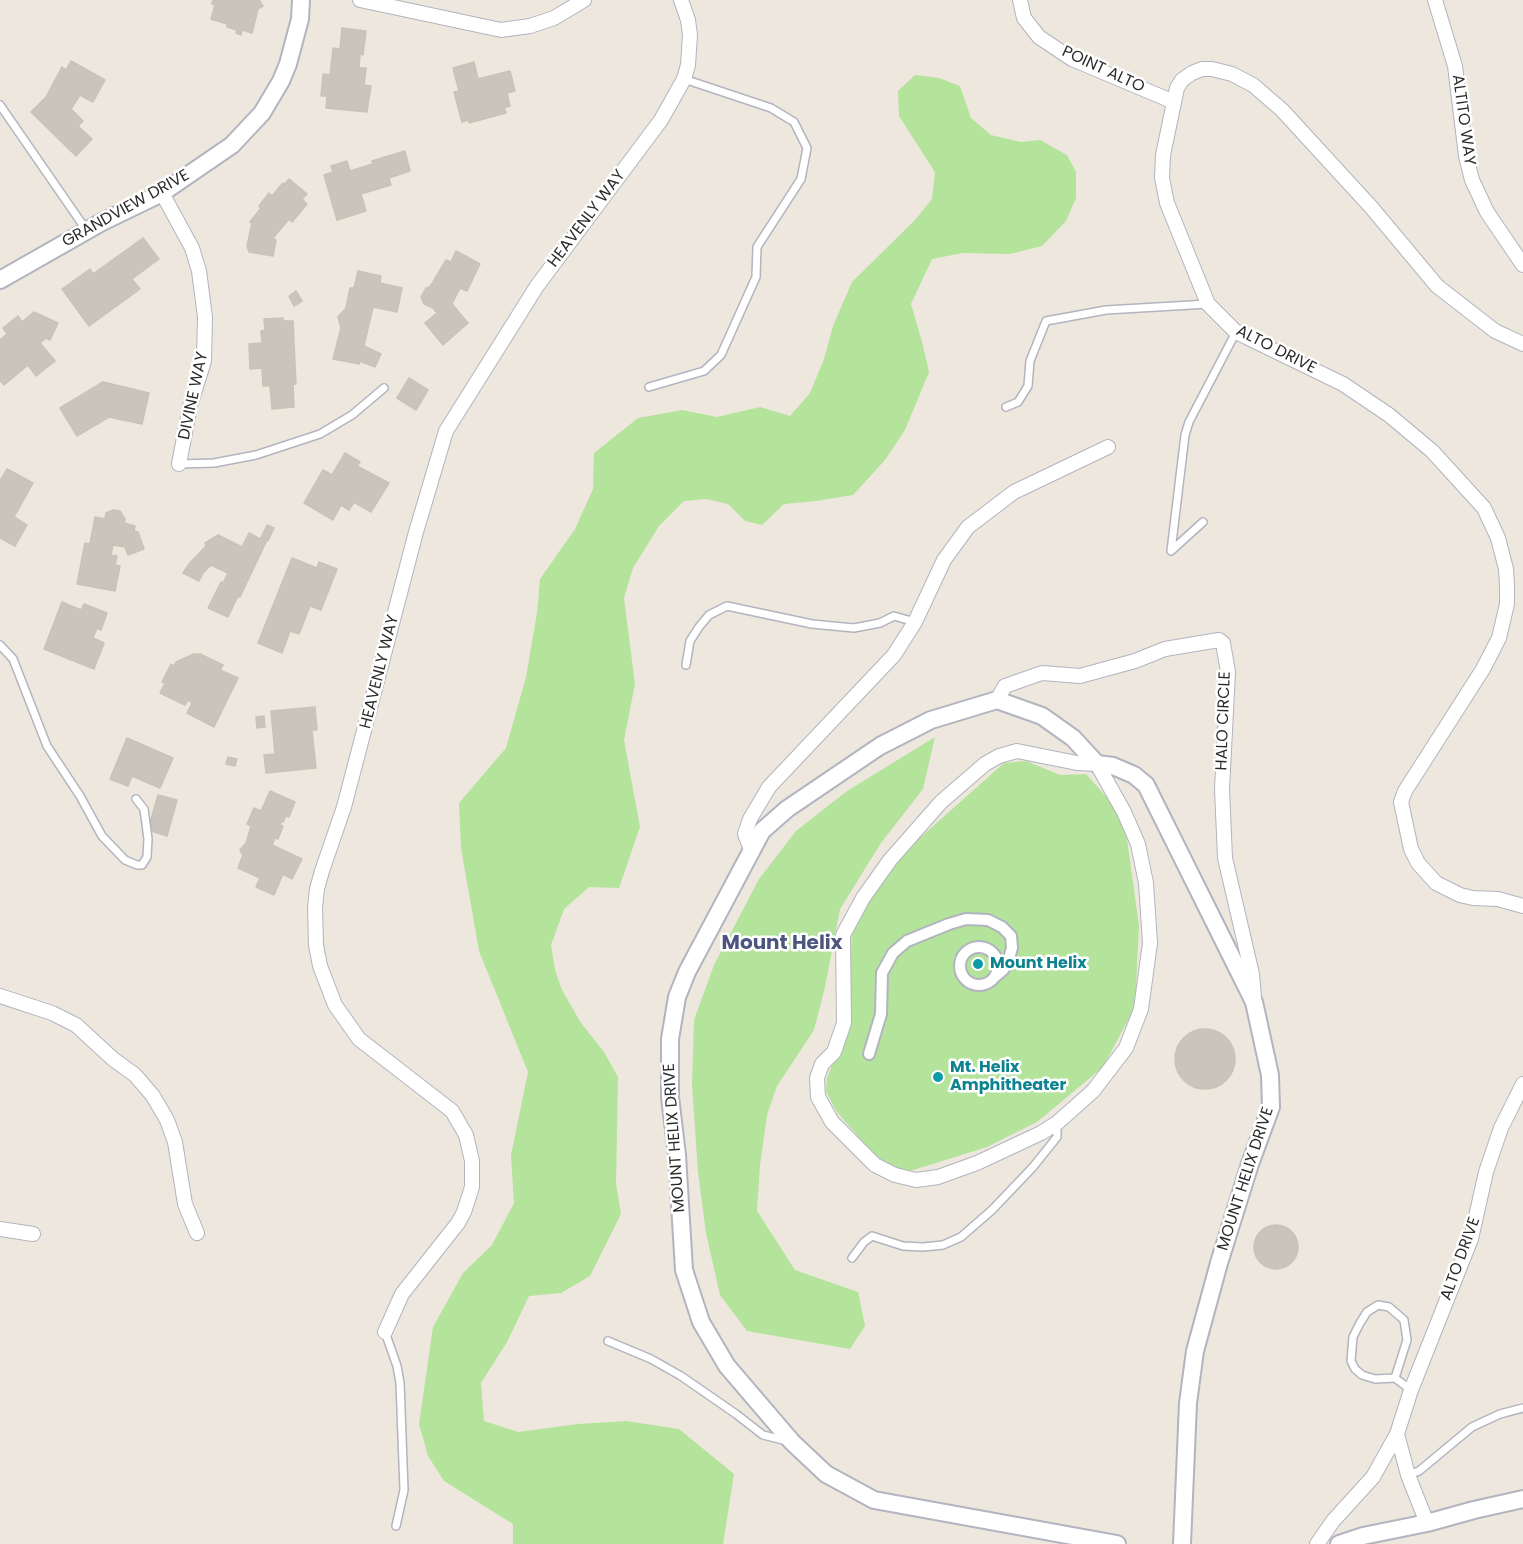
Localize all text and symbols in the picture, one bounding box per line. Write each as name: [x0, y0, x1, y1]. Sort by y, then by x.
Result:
street label: POINT ALTO: [1059, 43, 1147, 97]
street label: ALTITO WAY: [1447, 73, 1479, 167]
street label: GRANDVIEW DRIVE: [59, 166, 193, 252]
street label: HEAVENLY WAY: [544, 167, 630, 271]
street label: ALTO DRIVE: [1233, 322, 1319, 378]
street label: DIVINE WAY: [175, 350, 213, 442]
street label: HEAVENLY WAY: [357, 613, 403, 731]
street label: HALO CIRCLE: [1213, 671, 1235, 771]
district label: Mount Helix: [722, 932, 842, 956]
place label: Mount Helix: [990, 954, 1087, 974]
marker: Mount Helix: [971, 957, 985, 971]
place label: Mt. Helix Amphitheater: [950, 1058, 1066, 1096]
street label: MOUNT HELIX DRIVE: [660, 1063, 690, 1213]
marker: Mt. Helix Amphitheater: [931, 1070, 945, 1084]
street label: MOUNT HELIX DRIVE: [1214, 1105, 1278, 1253]
street label: ALTO DRIVE: [1437, 1215, 1485, 1303]

